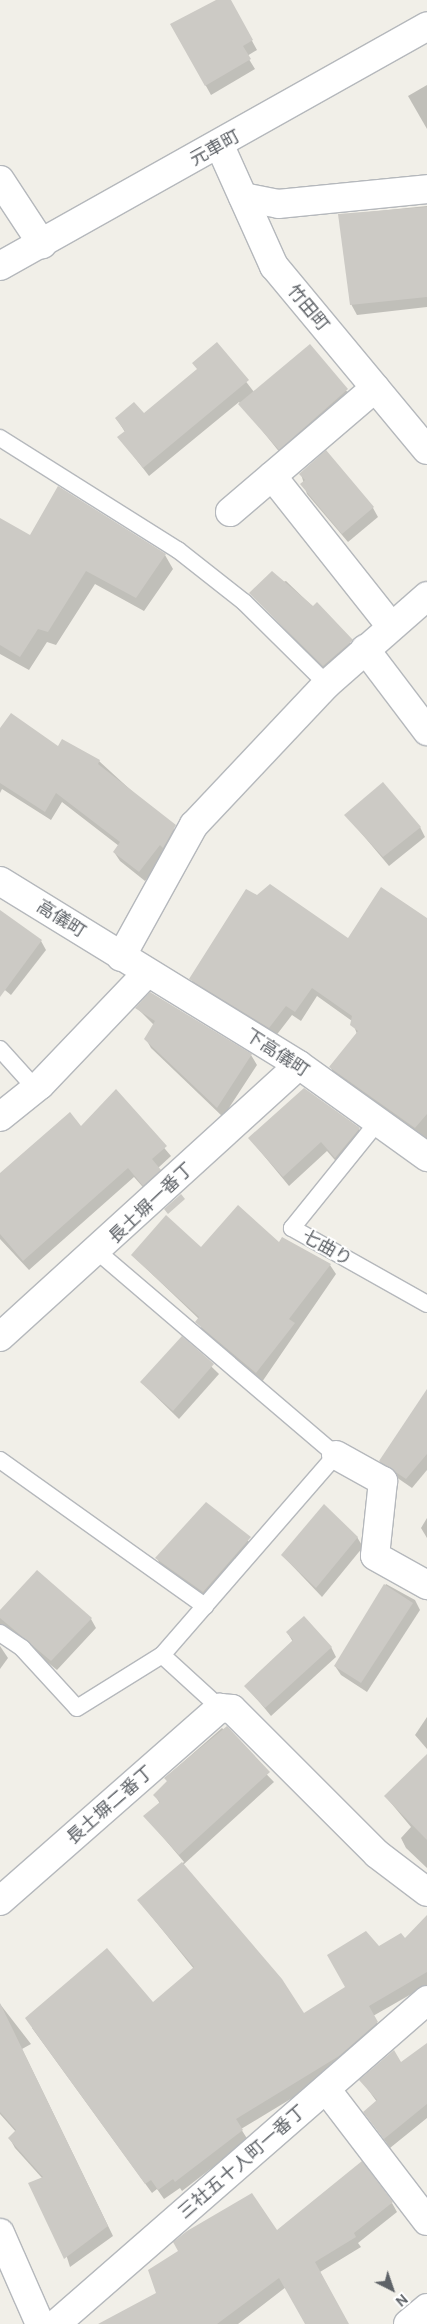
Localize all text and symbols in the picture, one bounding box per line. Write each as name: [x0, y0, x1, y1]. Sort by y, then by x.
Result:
street label: 元車町: [186, 125, 244, 171]
street label: 竹田町: [282, 280, 334, 336]
street label: 高儀町: [32, 896, 90, 942]
street label: 下高儀町: [241, 1024, 313, 1082]
street label: 長土塀一番丁: [104, 1158, 198, 1248]
street label: 七曲り: [298, 1225, 356, 1271]
street label: 長土塀二番丁: [62, 1761, 158, 1849]
street label: 三社五十人町一番丁: [174, 2101, 310, 2223]
north arrow: [367, 2264, 417, 2314]
text: N: [392, 2290, 412, 2310]

